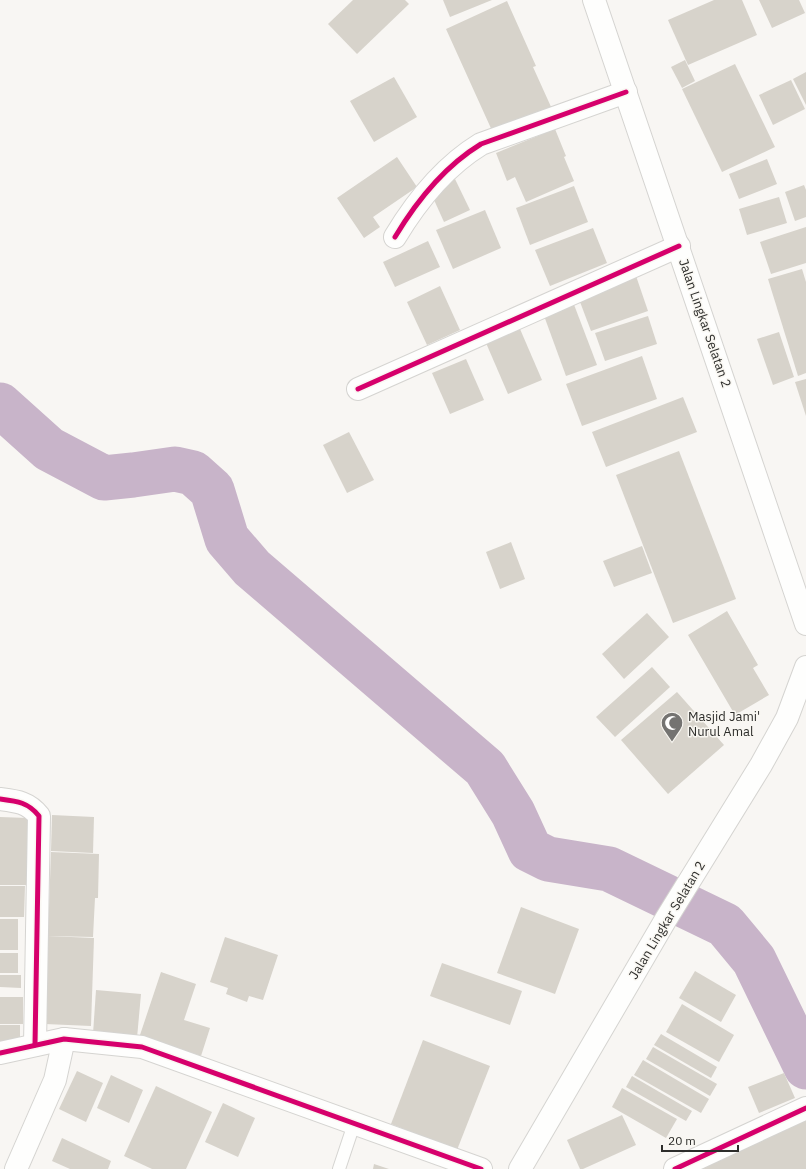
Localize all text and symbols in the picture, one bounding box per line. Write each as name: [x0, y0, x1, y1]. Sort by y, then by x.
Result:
street label: Jalan Lingkar Selatan 2: [675, 256, 735, 390]
place label: Masjid Jami' Nurul Amal: [688, 708, 760, 740]
mosque icon: Masjid Jami' Nurul Amal: [659, 710, 685, 743]
street label: Jalan Lingkar Selatan 2: [625, 858, 709, 982]
scale bar: [662, 1127, 738, 1153]
text: 20 m: [668, 1133, 696, 1148]

